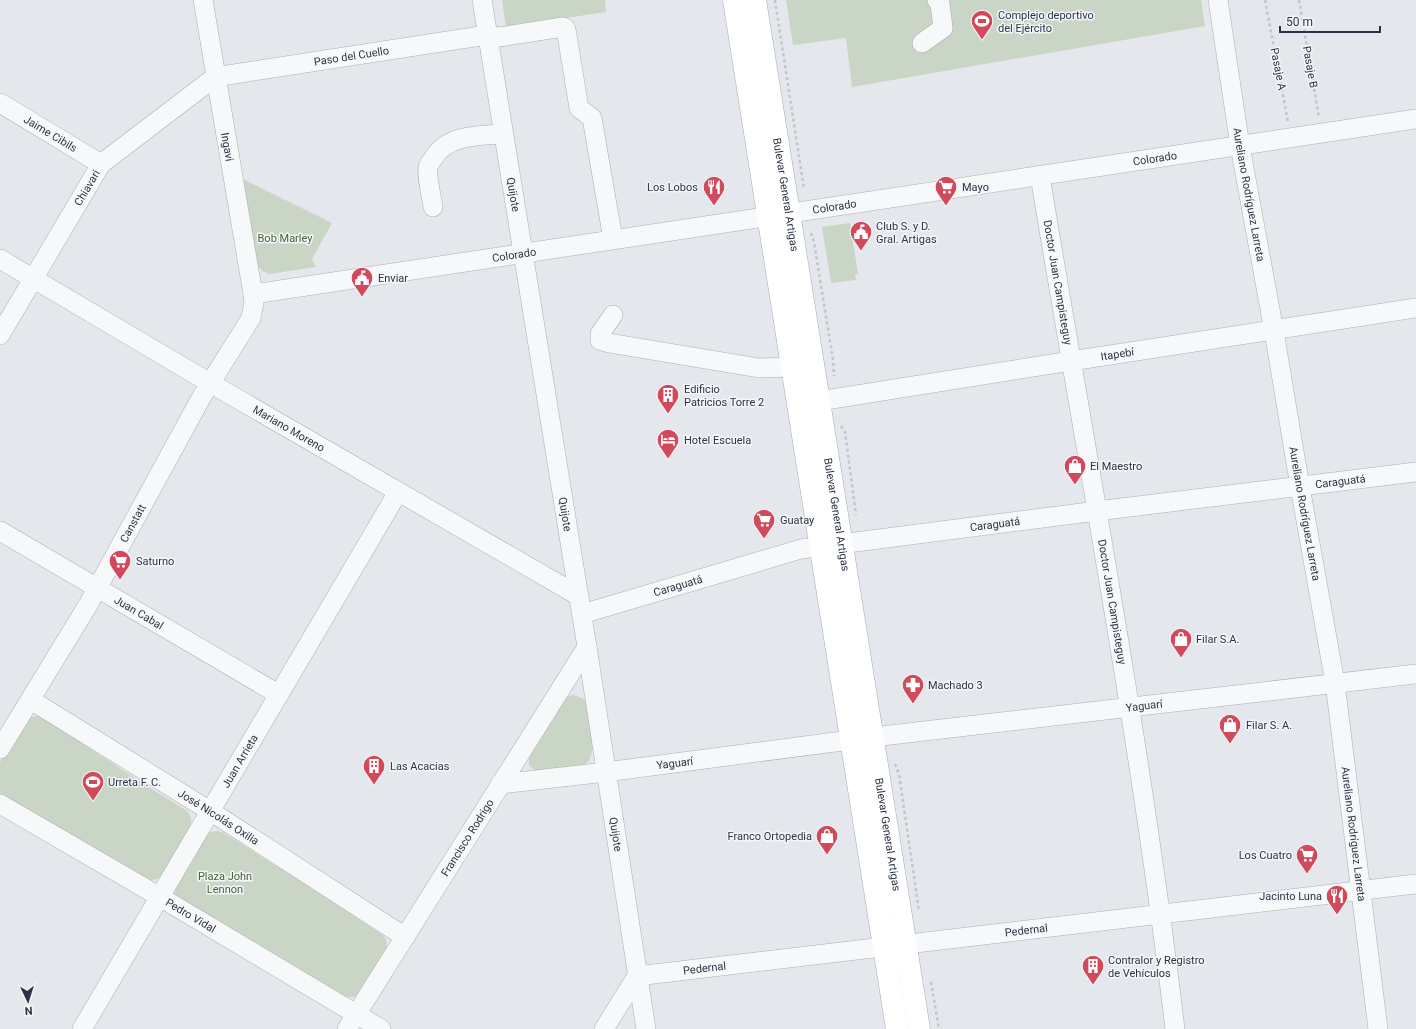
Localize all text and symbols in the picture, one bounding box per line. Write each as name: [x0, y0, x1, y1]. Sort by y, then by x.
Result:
sports icon: Complejo deportivo del Ejército: [969, 8, 995, 41]
scale bar: [1280, 8, 1380, 34]
place label: Complejo deportivo del Ejército: [998, 9, 1094, 35]
text: 50 m: [1286, 15, 1313, 29]
street label: Paso del Cuello: [313, 44, 390, 68]
street label: Pasaje B: [1300, 45, 1320, 89]
street label: Pasaje A: [1268, 47, 1289, 92]
street label: Jaime Cibils: [21, 112, 80, 155]
street label: Aureliano Rodríguez Larreta: [1231, 127, 1268, 263]
street label: Ingavi: [218, 132, 236, 162]
street label: Bulevar General Artigas: [771, 137, 801, 252]
street label: Colorado: [1132, 149, 1178, 168]
street label: Chiavari: [71, 167, 103, 208]
restaurant icon: Los Lobos: [701, 174, 727, 207]
supermarket icon: Mayo: [933, 174, 959, 207]
street label: Quijote: [504, 176, 523, 213]
place label: Los Lobos: [647, 181, 698, 194]
place label: Mayo: [962, 181, 989, 194]
street label: Colorado: [812, 197, 857, 216]
public building icon: Club S. y D. Gral. Artigas: [848, 219, 874, 252]
street label: Doctor Juan Campisteguy: [1041, 219, 1075, 347]
place label: Club S. y D. Gral. Artigas: [876, 220, 937, 246]
park label: Bob Marley: [258, 232, 313, 245]
street label: Colorado: [491, 245, 537, 264]
public building icon: Enviar: [349, 265, 375, 298]
place label: Enviar: [378, 272, 408, 285]
street label: Itapebí: [1100, 345, 1136, 363]
building icon: Edificio Patricios Torre 2: [655, 382, 681, 415]
place label: Edificio Patricios Torre 2: [684, 383, 764, 409]
street label: Mariano Moreno: [251, 403, 327, 454]
hotel icon: Hotel Escuela: [655, 427, 681, 460]
place label: Hotel Escuela: [684, 434, 751, 447]
street label: Aureliano Rodríguez Larreta: [1287, 446, 1323, 582]
shop icon: El Maestro: [1062, 453, 1088, 486]
street label: Bulevar General Artigas: [822, 457, 852, 572]
place label: El Maestro: [1090, 460, 1142, 473]
street label: Caraguatá: [1314, 472, 1366, 491]
street label: Quijote: [556, 496, 575, 533]
street label: Canstatt: [117, 501, 149, 545]
supermarket icon: Guatay: [751, 507, 777, 540]
place label: Guatay: [780, 514, 815, 527]
street label: Caraguatá: [969, 514, 1021, 534]
street label: Doctor Juan Campisteguy: [1095, 538, 1129, 666]
supermarket icon: Saturno: [107, 548, 133, 581]
place label: Saturno: [136, 555, 174, 568]
street label: Caraguatá: [652, 572, 704, 599]
street label: Juan Cabal: [112, 593, 166, 632]
shop icon: Filar S.A.: [1168, 626, 1194, 659]
place label: Filar S.A.: [1196, 633, 1239, 646]
pharmacy icon: Machado 3: [900, 672, 926, 705]
place label: Machado 3: [928, 679, 983, 692]
street label: Yaguarí: [1125, 697, 1165, 714]
shop icon: Filar S. A.: [1217, 712, 1243, 745]
place label: Filar S. A.: [1246, 719, 1292, 732]
street label: Juan Arrieta: [219, 732, 260, 790]
building icon: Las Acacias: [361, 753, 387, 786]
street label: Yaguarí: [656, 754, 695, 772]
place label: Las Acacias: [390, 760, 450, 773]
street label: Aureliano Rodríguez Larreta: [1339, 766, 1369, 902]
sports icon: Urreta F. C.: [80, 769, 106, 802]
place label: Urreta F. C.: [108, 776, 161, 789]
street label: Bulevar General Artigas: [873, 777, 903, 892]
street label: José Nicolás Oxilia: [176, 786, 261, 847]
street label: Francisco Rodrigo: [438, 797, 496, 879]
street label: Quijote: [607, 816, 625, 853]
shop icon: Franco Ortopedia: [814, 823, 840, 856]
place label: Franco Ortopedia: [728, 830, 812, 843]
supermarket icon: Los Cuatro: [1294, 842, 1320, 875]
place label: Los Cuatro: [1239, 849, 1292, 862]
park label: Plaza John Lennon: [198, 870, 252, 896]
restaurant icon: Jacinto Luna: [1324, 883, 1350, 916]
place label: Jacinto Luna: [1259, 890, 1322, 903]
street label: Pedro Vidal: [163, 895, 218, 935]
street label: Pedernal: [1004, 921, 1049, 939]
building icon: Contralor y Registro de Vehículos: [1080, 953, 1106, 986]
place label: Contralor y Registro de Vehículos: [1108, 954, 1205, 980]
street label: Pedernal: [682, 959, 727, 977]
north arrow: [8, 981, 48, 1021]
text: N: [24, 1004, 33, 1017]

